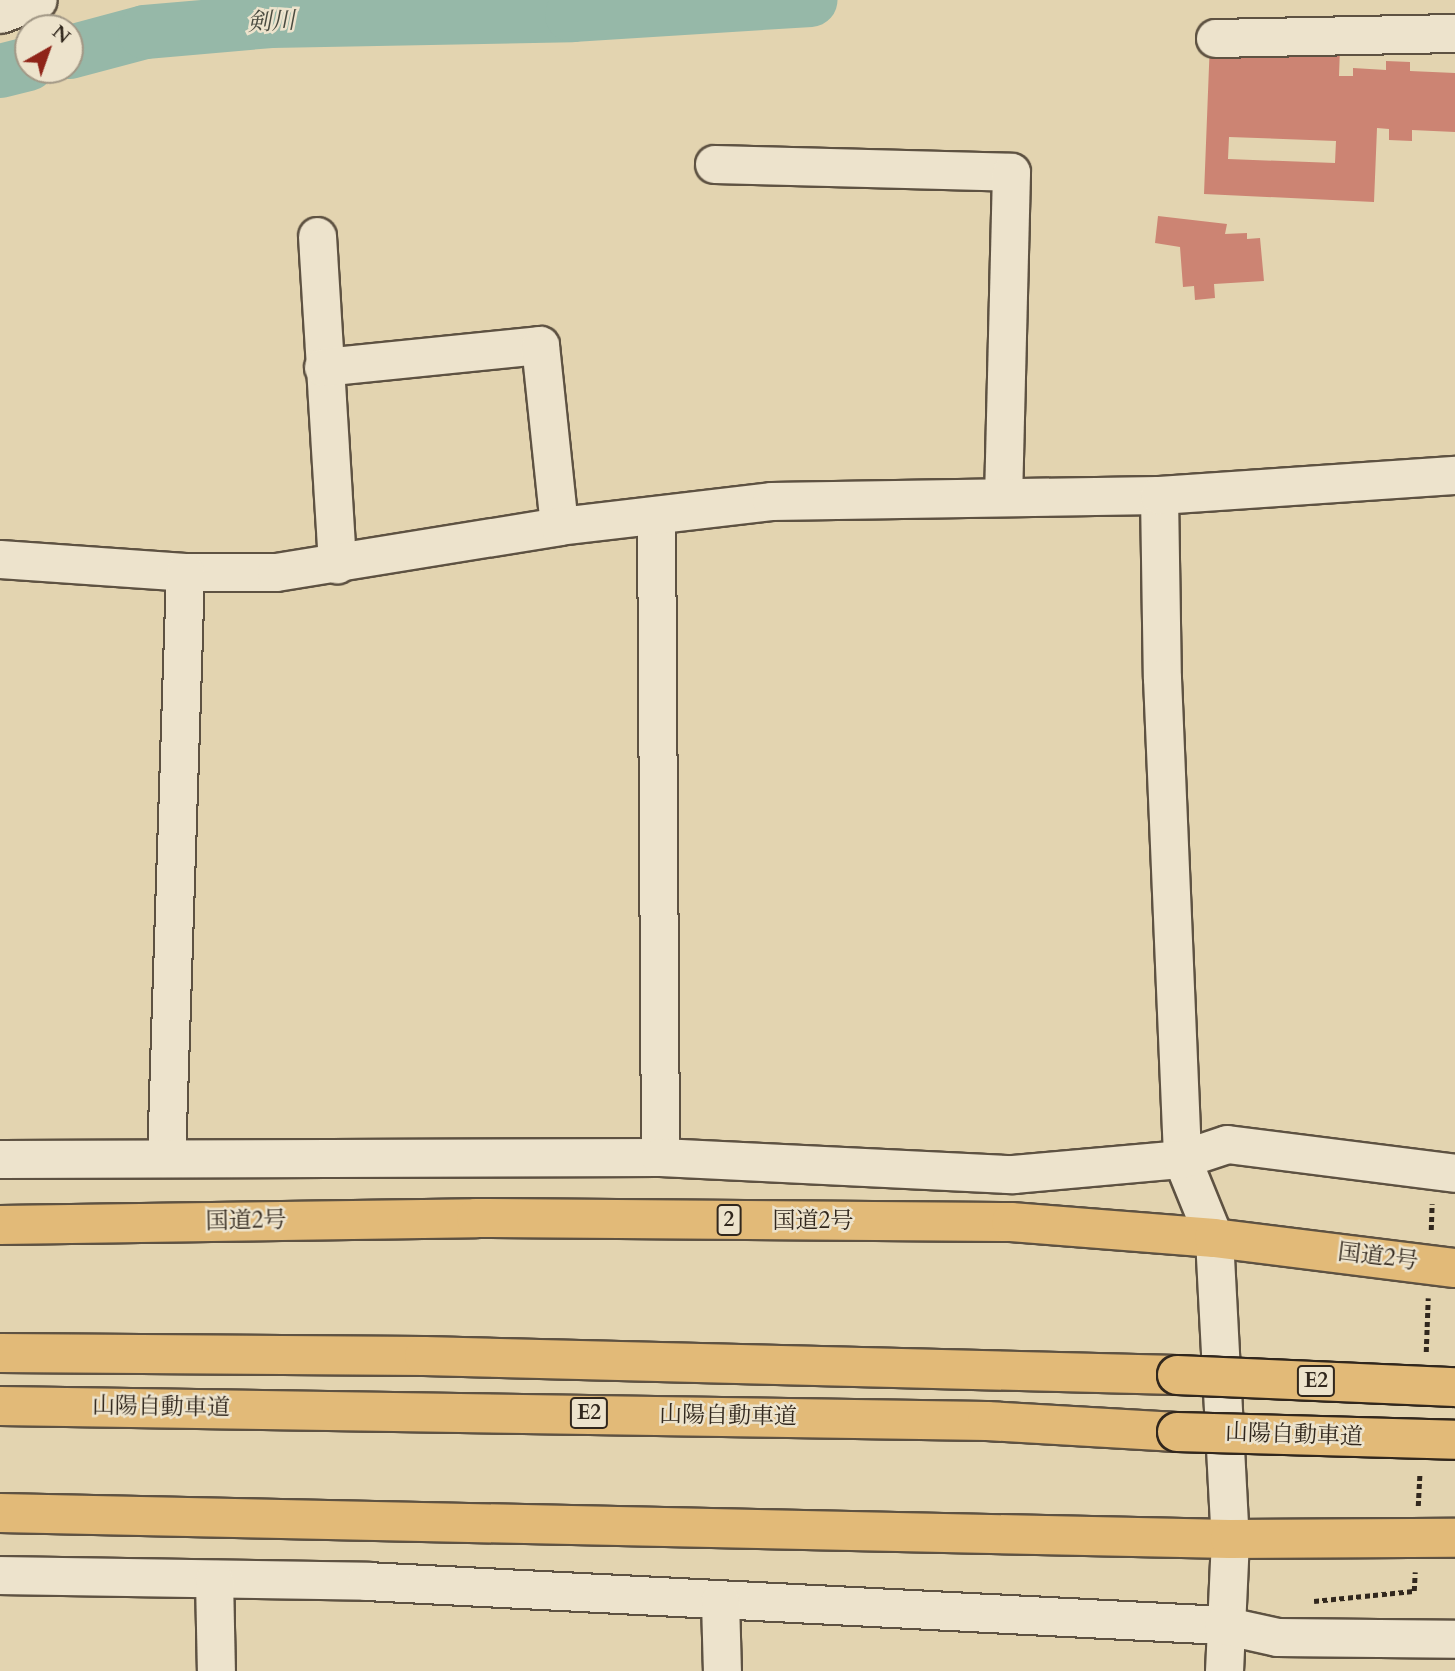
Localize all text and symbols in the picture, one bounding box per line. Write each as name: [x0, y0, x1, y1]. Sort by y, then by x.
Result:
water label: 剣川: [246, 6, 296, 38]
north arrow: [14, 14, 84, 84]
text: N: [47, 19, 76, 50]
road number: 2: [715, 1202, 743, 1238]
street label: 国道2号: [205, 1206, 287, 1236]
street label: 国道2号: [773, 1207, 853, 1235]
street label: 国道2号: [1336, 1238, 1420, 1276]
road number: E2: [1297, 1364, 1335, 1398]
street label: 山陽自動車道: [92, 1392, 230, 1422]
road number: E2: [570, 1396, 608, 1430]
street label: 山陽自動車道: [659, 1401, 797, 1431]
street label: 山陽自動車道: [1225, 1419, 1363, 1451]

